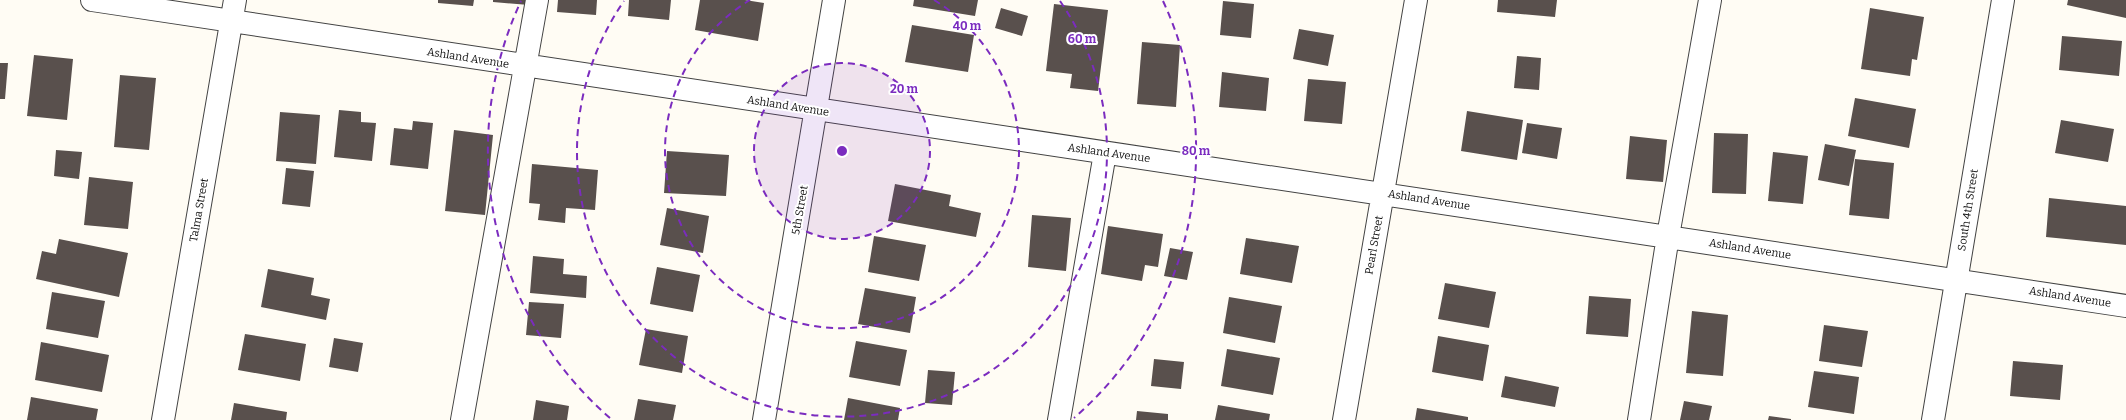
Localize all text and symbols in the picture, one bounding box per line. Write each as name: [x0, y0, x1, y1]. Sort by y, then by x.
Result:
text: 40 m: [953, 19, 982, 33]
text: 60 m: [1068, 32, 1097, 46]
street label: Ashland Avenue: [426, 45, 510, 71]
text: 20 m: [890, 82, 919, 96]
street label: Ashland Avenue: [746, 93, 830, 119]
street label: Ashland Avenue: [1067, 141, 1151, 165]
centre of rings: [835, 144, 849, 158]
text: 80 m: [1182, 144, 1211, 158]
street label: South 4th Street: [1955, 168, 1981, 252]
street label: Talma Street: [187, 177, 211, 243]
street label: 5th Street: [789, 184, 811, 236]
street label: Ashland Avenue: [1387, 187, 1471, 213]
street label: Pearl Street: [1362, 215, 1386, 275]
street label: Ashland Avenue: [1708, 236, 1792, 262]
street label: Ashland Avenue: [2028, 284, 2112, 310]

